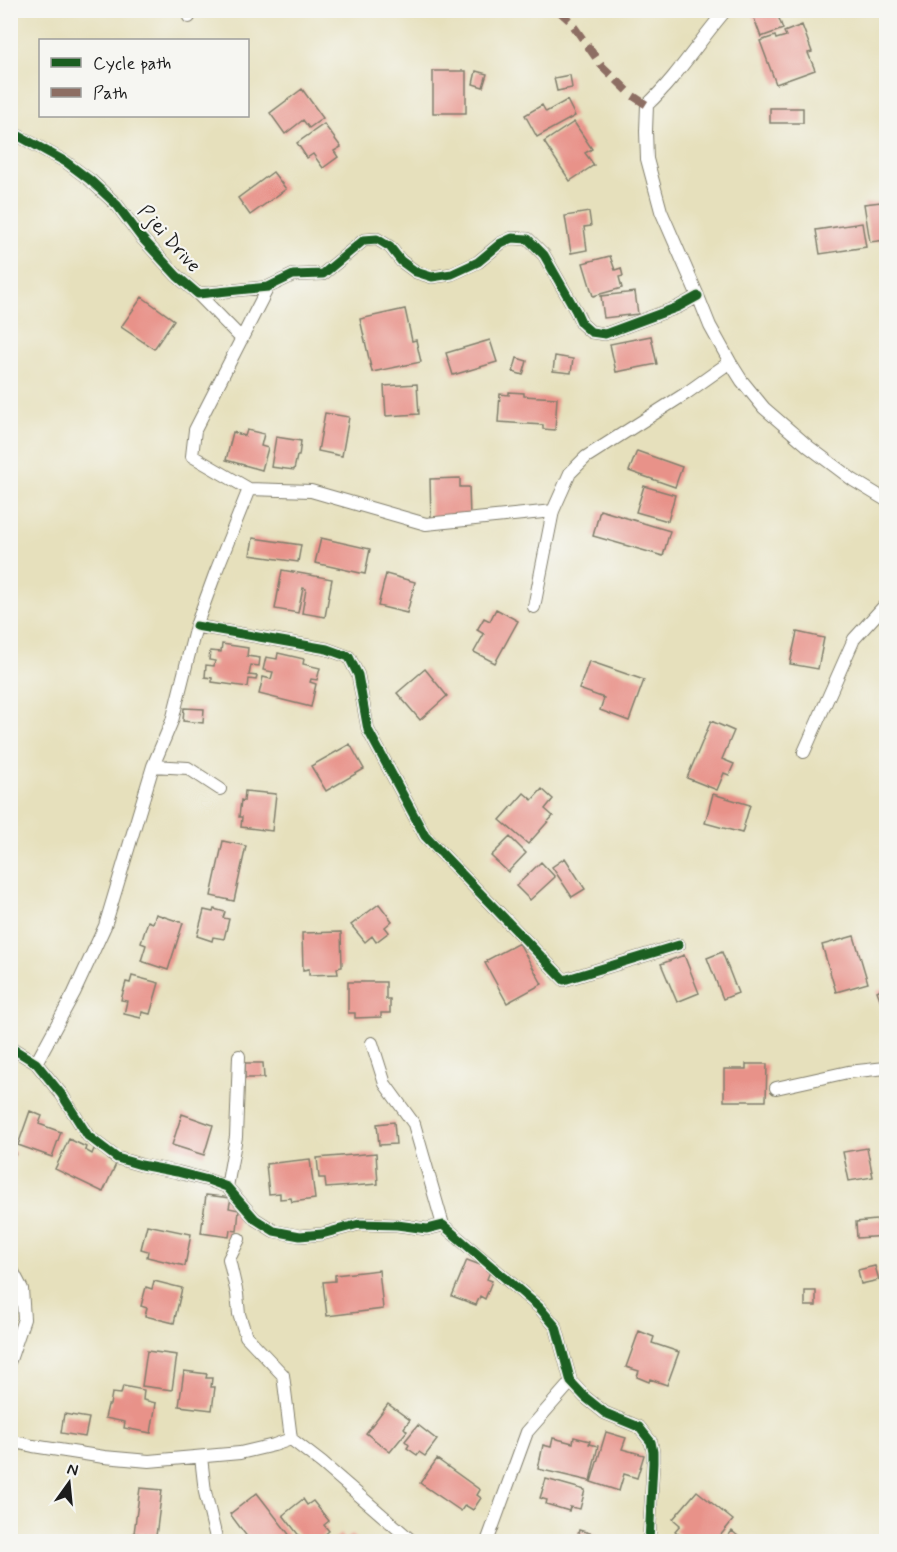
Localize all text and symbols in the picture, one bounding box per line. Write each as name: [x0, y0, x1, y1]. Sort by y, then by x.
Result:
legend: [39, 39, 249, 117]
text: Cycle path: [93, 52, 171, 76]
text: Path: [93, 82, 128, 106]
street label: Pjei Drive: [131, 199, 207, 279]
north arrow: [39, 1453, 99, 1513]
text: N: [65, 1458, 80, 1481]

